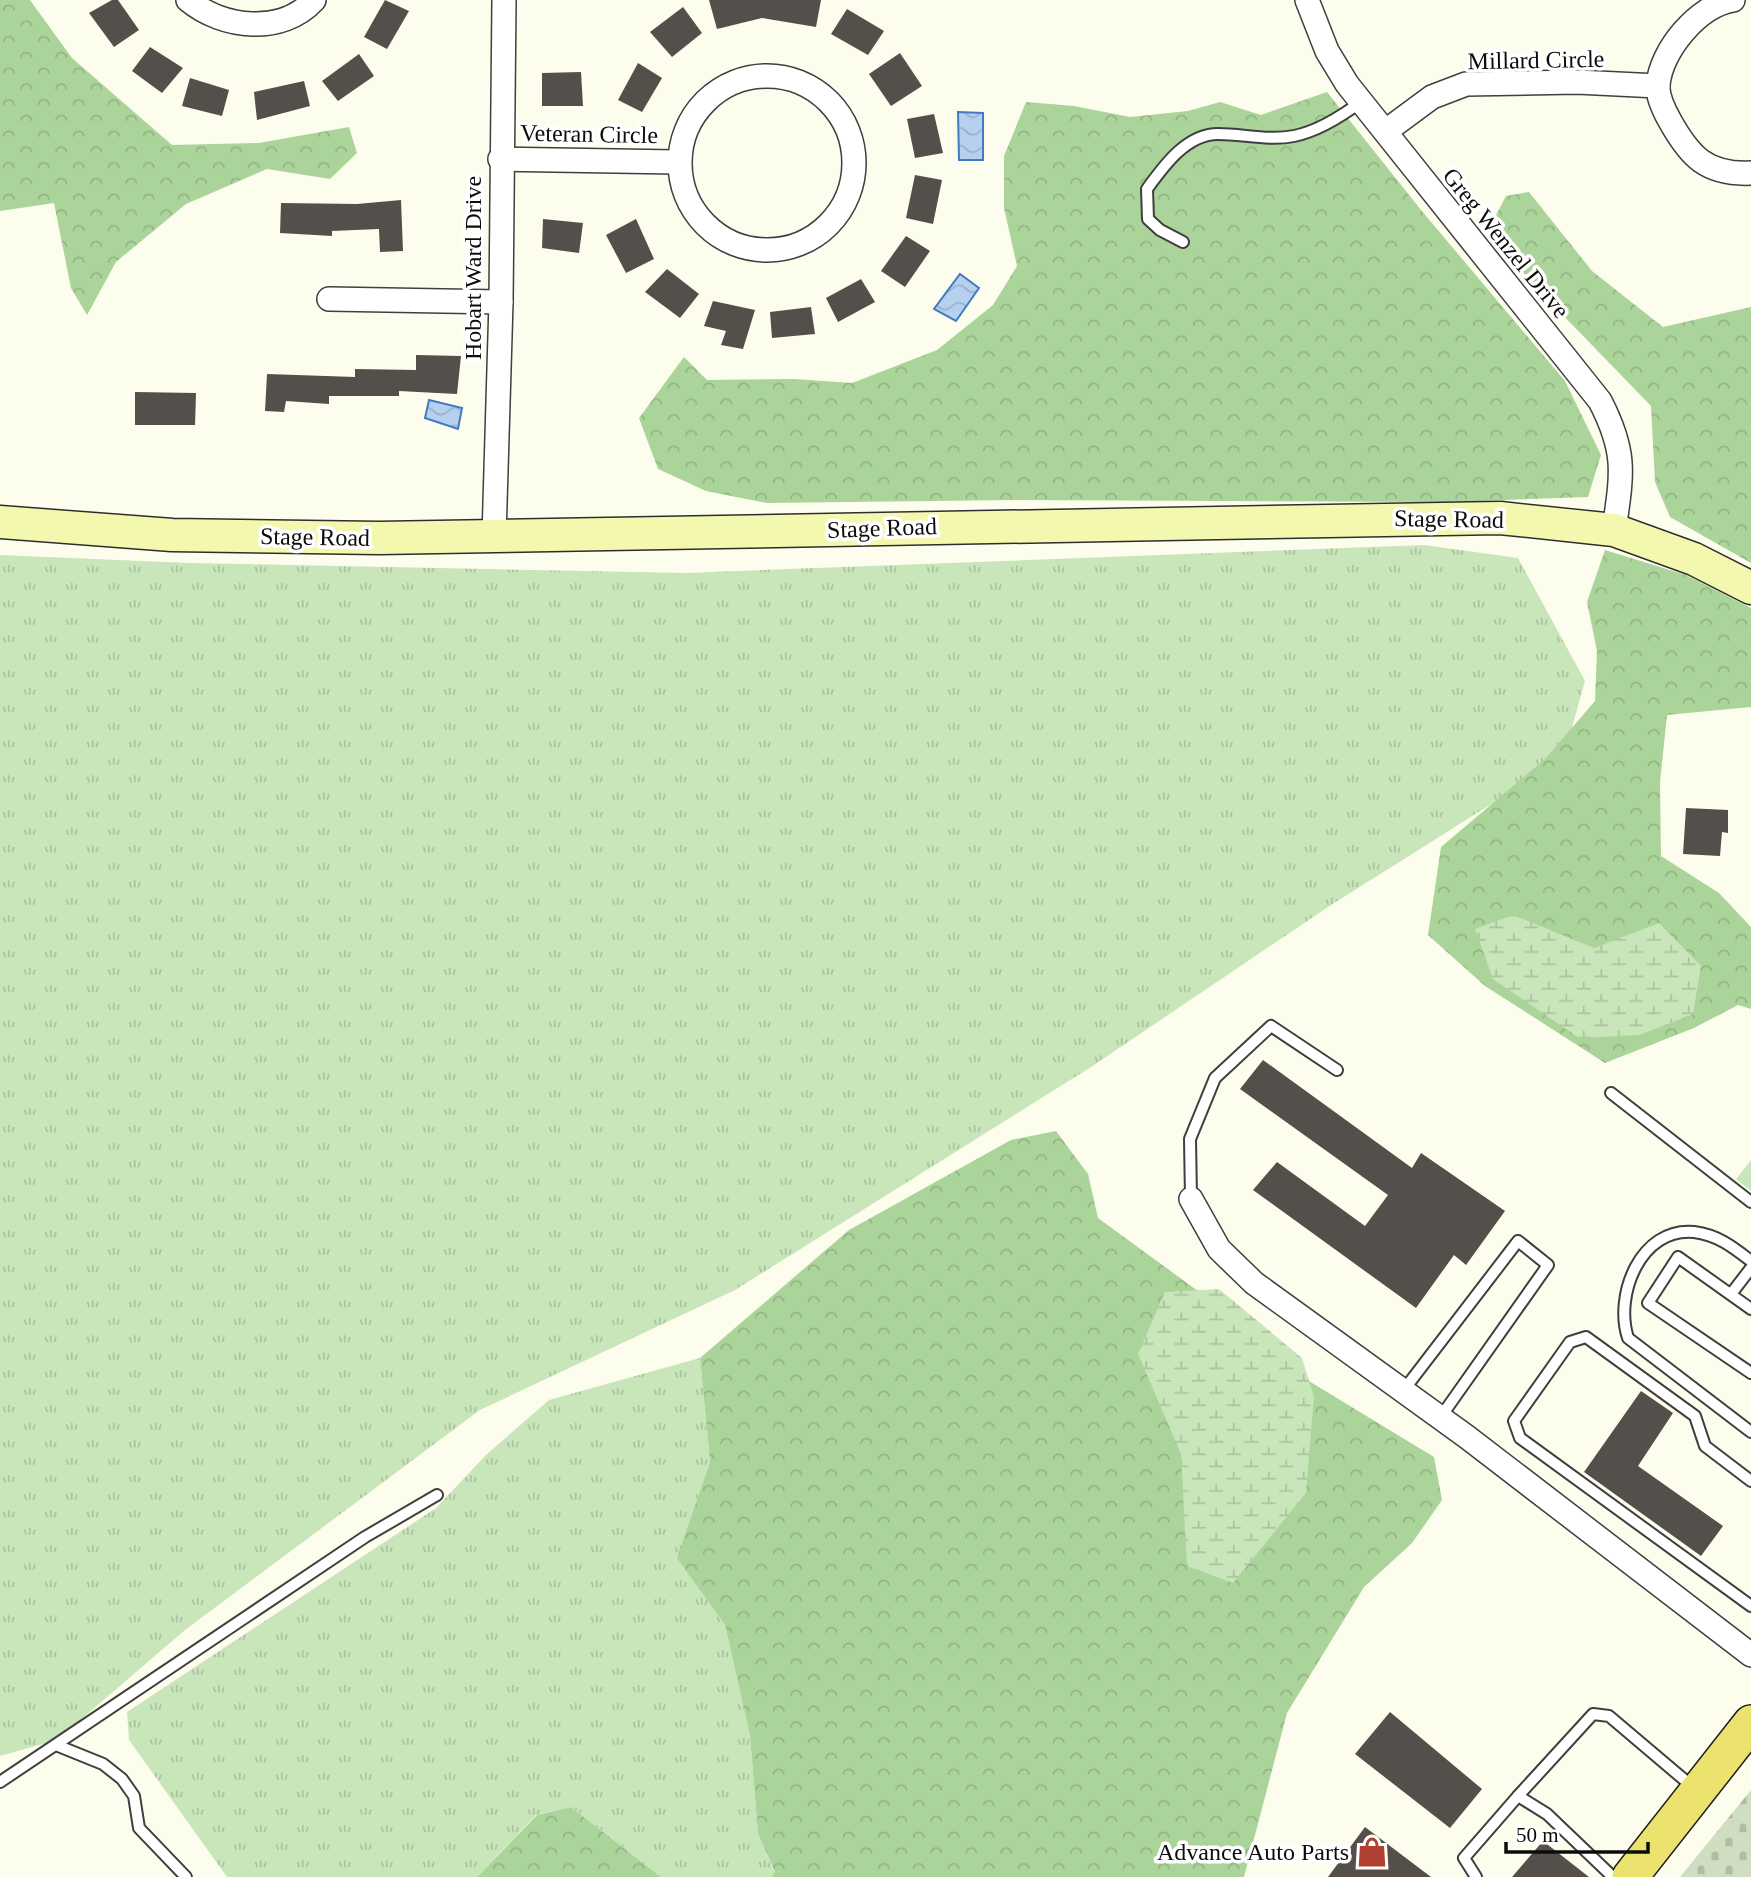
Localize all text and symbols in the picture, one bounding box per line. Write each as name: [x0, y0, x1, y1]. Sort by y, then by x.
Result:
street label: Millard Circle: [1467, 46, 1605, 74]
street label: Veteran Circle: [520, 120, 658, 148]
street label: Greg Wenzel Drive: [1438, 163, 1574, 323]
street label: Hobart Ward Drive: [460, 176, 486, 360]
street label: Stage Road: [1394, 505, 1504, 533]
street label: Stage Road: [827, 513, 937, 543]
street label: Stage Road: [260, 523, 370, 551]
scale bar: [1506, 1811, 1648, 1855]
text: 50 m: [1516, 1823, 1559, 1847]
shop icon: Advance Auto Parts: [1355, 1835, 1389, 1869]
place label: Advance Auto Parts: [1157, 1839, 1349, 1865]

